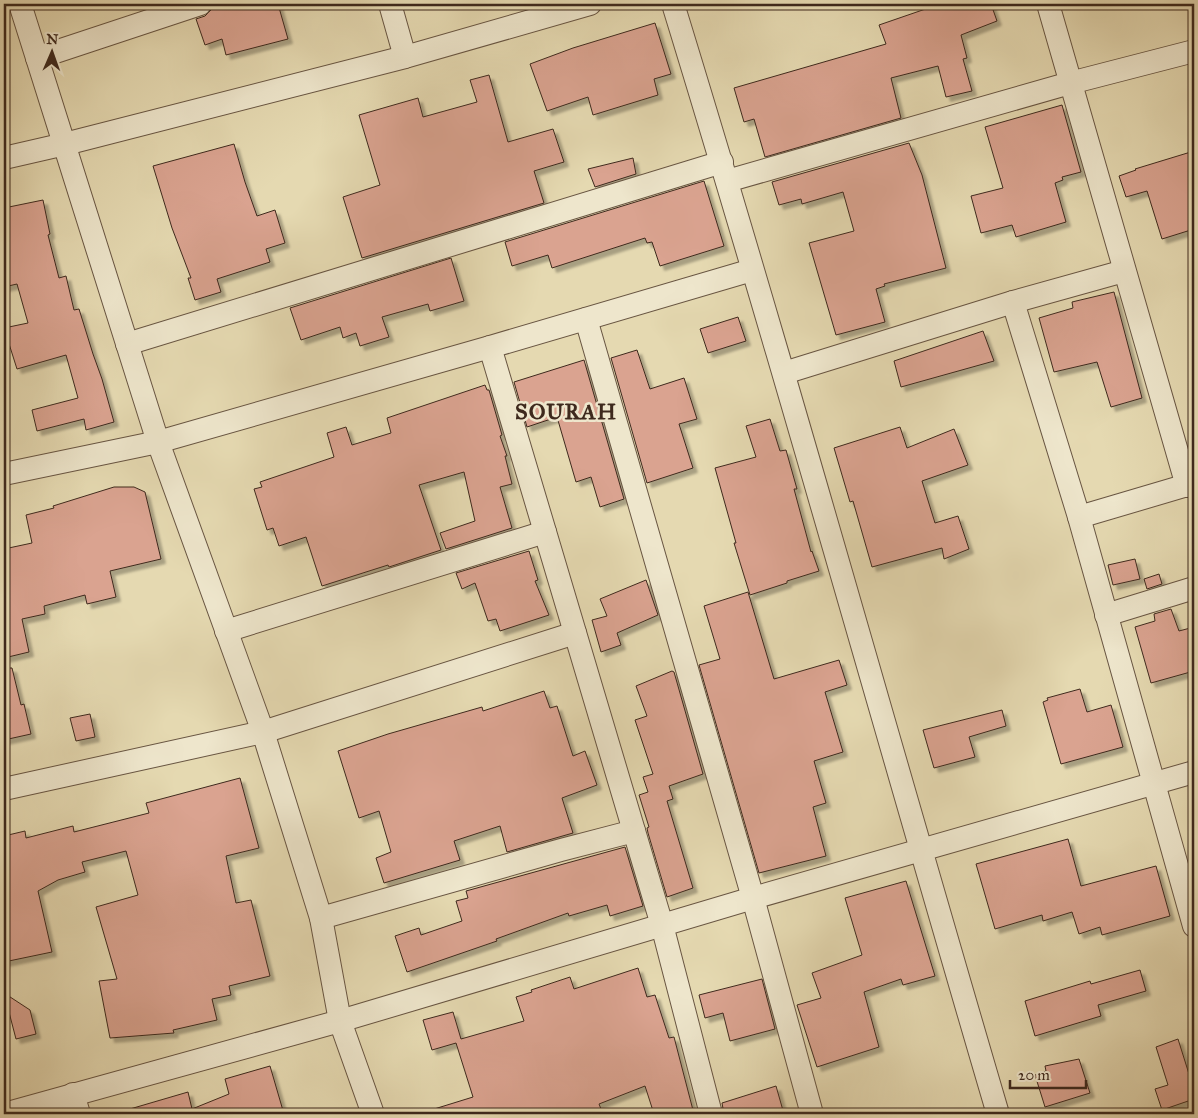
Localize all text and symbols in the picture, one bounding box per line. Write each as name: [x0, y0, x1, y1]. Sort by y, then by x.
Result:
north arrow: [28, 28, 78, 78]
text: N: [46, 31, 59, 48]
district label: SOURAH: [515, 398, 617, 425]
scale bar: [1010, 1058, 1087, 1090]
text: 20 m: [1018, 1066, 1050, 1084]

